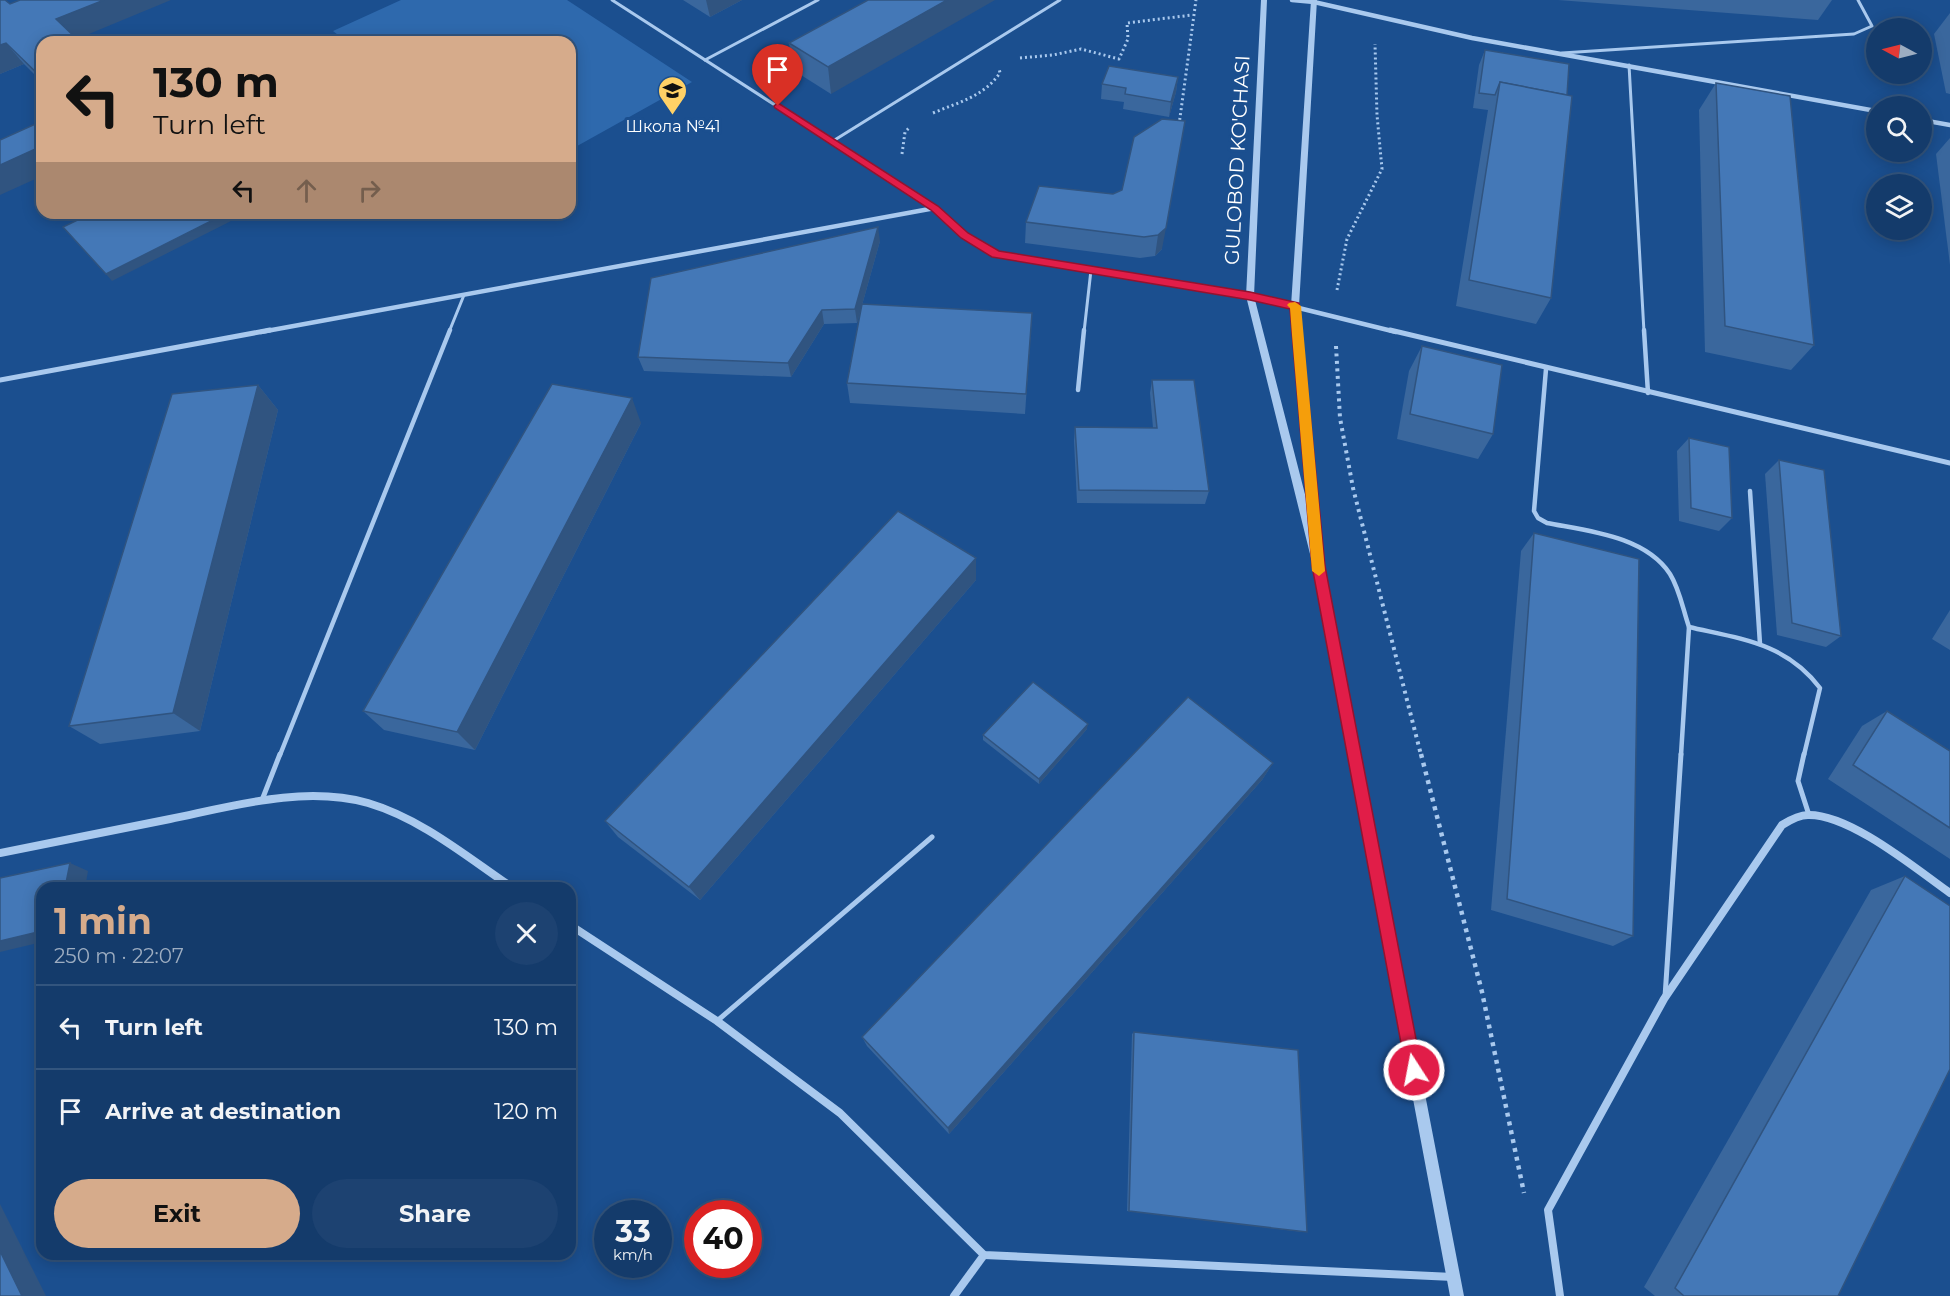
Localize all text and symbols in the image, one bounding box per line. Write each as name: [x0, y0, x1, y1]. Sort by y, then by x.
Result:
north arrow: [1866, 18, 1932, 84]
map controls: [1866, 18, 1932, 240]
pin: [752, 44, 803, 106]
icon: arrive: [761, 53, 794, 86]
street label: GULOBOD KO'CHASI: [1220, 55, 1254, 265]
text: 130 m: [153, 56, 279, 108]
icon: left: [54, 60, 132, 138]
school or university icon: Школа №41: [657, 74, 689, 116]
button: search: [1866, 96, 1932, 162]
text: Turn left: [153, 108, 266, 141]
place label: Школа №41: [625, 117, 721, 136]
icon: left: [227, 174, 260, 207]
icon: ahead: [290, 174, 323, 207]
icon: right: [353, 174, 386, 207]
button: layers: [1866, 174, 1932, 240]
text: 1 min: [54, 899, 152, 943]
button: close: [495, 902, 558, 965]
text: 250 m · 22:07: [54, 944, 184, 968]
icon: left: [54, 1011, 87, 1044]
text: Turn left: [105, 1014, 203, 1041]
text: 130 m: [494, 1014, 558, 1041]
position arrow: [1382, 1038, 1446, 1102]
icon: arrive: [54, 1095, 87, 1128]
text: Arrive at destination: [105, 1098, 341, 1125]
text: 120 m: [494, 1098, 558, 1125]
button: Exit: [54, 1179, 300, 1248]
button: Share: [312, 1179, 558, 1248]
speed limit sign: 40: [684, 1200, 762, 1278]
text: 33: [615, 1213, 651, 1250]
text: km/h: [613, 1245, 653, 1264]

